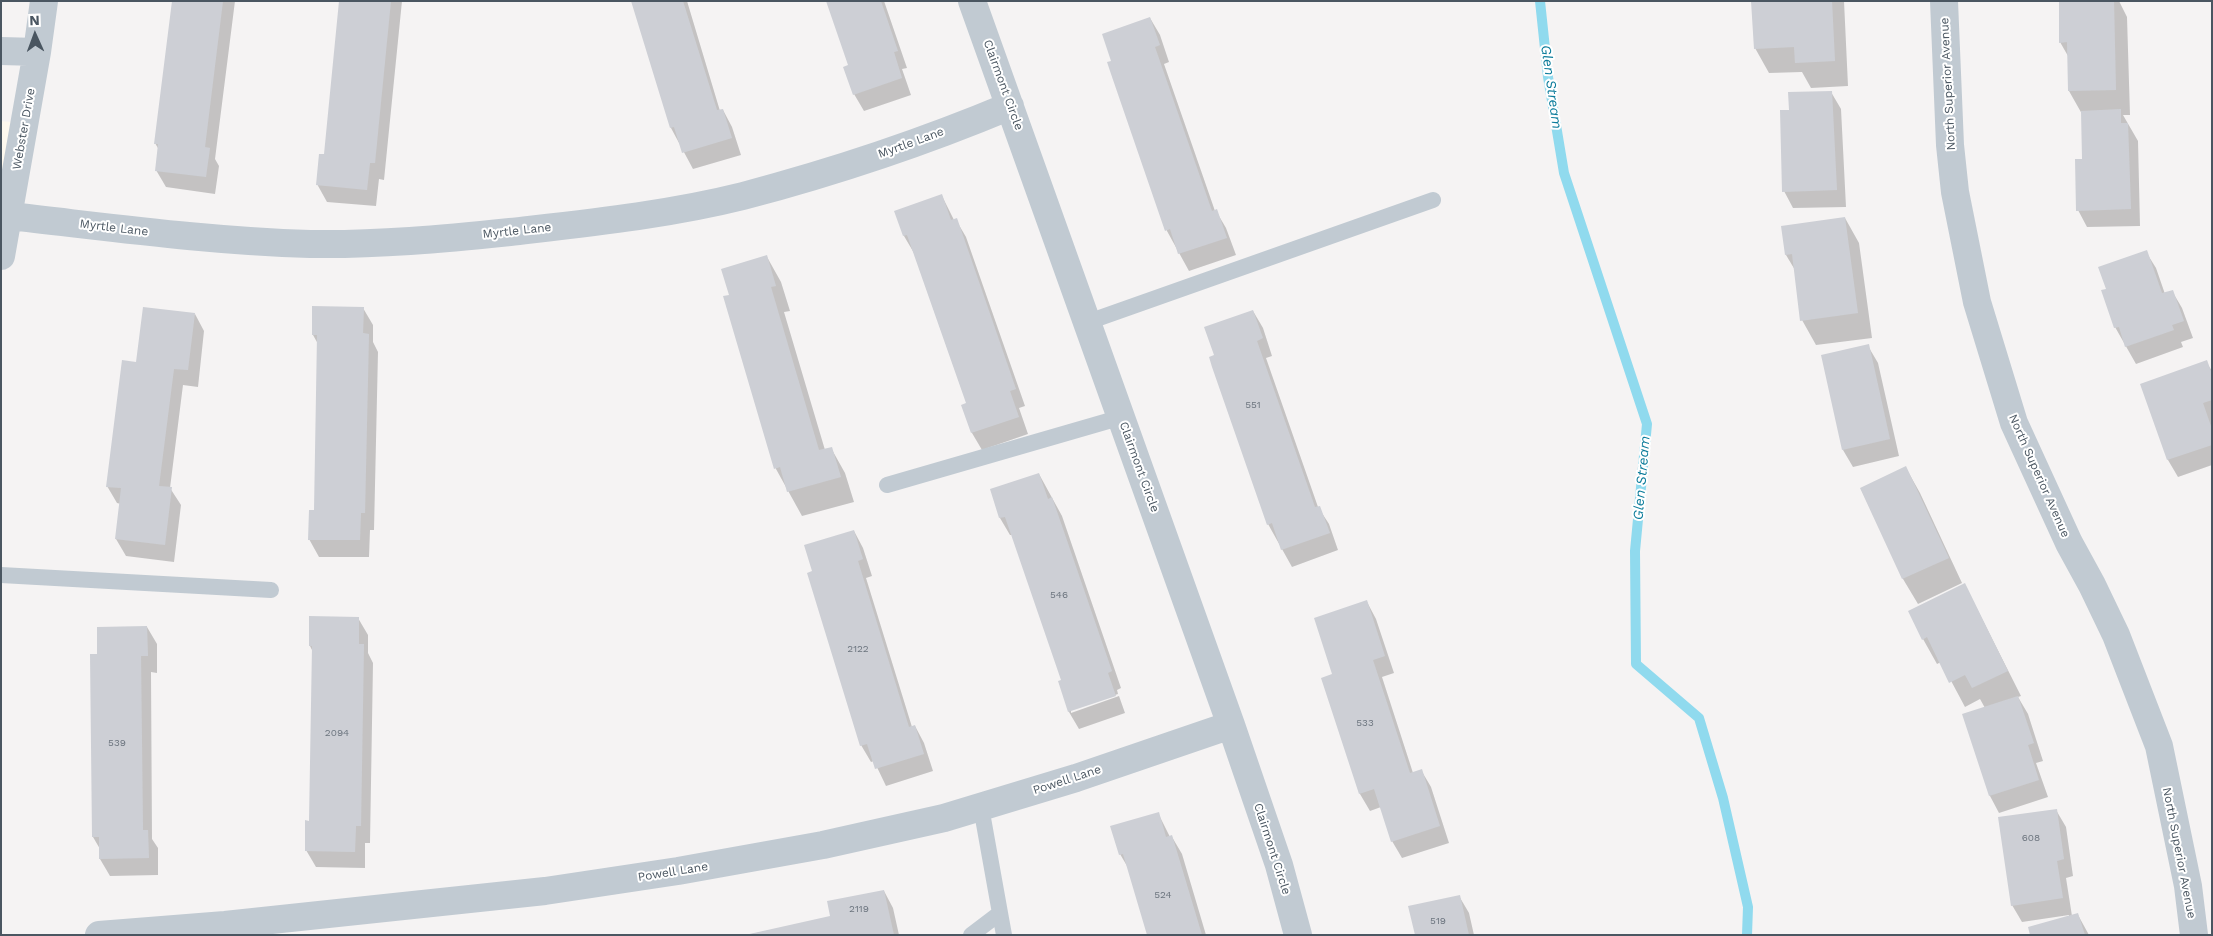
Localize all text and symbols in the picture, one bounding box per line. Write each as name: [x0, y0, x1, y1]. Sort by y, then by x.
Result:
north arrow: [10, 10, 60, 60]
text: N: [29, 12, 40, 28]
street label: North Superior Avenue: [1937, 17, 1959, 151]
street label: Clairmont Circle: [980, 38, 1026, 132]
water label: Glen Stream: [1537, 44, 1565, 130]
street label: Webster Drive: [10, 87, 38, 171]
street label: Myrtle Lane: [876, 124, 946, 162]
street label: Myrtle Lane: [79, 217, 149, 239]
street label: Myrtle Lane: [482, 220, 552, 242]
house number: 551: [1245, 399, 1261, 411]
street label: North Superior Avenue: [2005, 412, 2073, 540]
street label: Clairmont Circle: [1116, 420, 1162, 514]
water label: Glen Stream: [1630, 435, 1654, 521]
house number: 546: [1050, 589, 1068, 601]
house number: 2122: [847, 643, 869, 655]
house number: 533: [1356, 717, 1374, 729]
house number: 2094: [325, 727, 349, 739]
house number: 539: [108, 737, 126, 749]
street label: Powell Lane: [1031, 762, 1103, 798]
street label: North Superior Avenue: [2159, 786, 2199, 920]
street label: Clairmont Circle: [1250, 801, 1294, 897]
house number: 608: [2022, 832, 2040, 844]
street label: Powell Lane: [637, 859, 709, 885]
house number: 524: [1154, 889, 1172, 901]
house number: 2119: [849, 903, 869, 915]
house number: 519: [1430, 915, 1446, 927]

